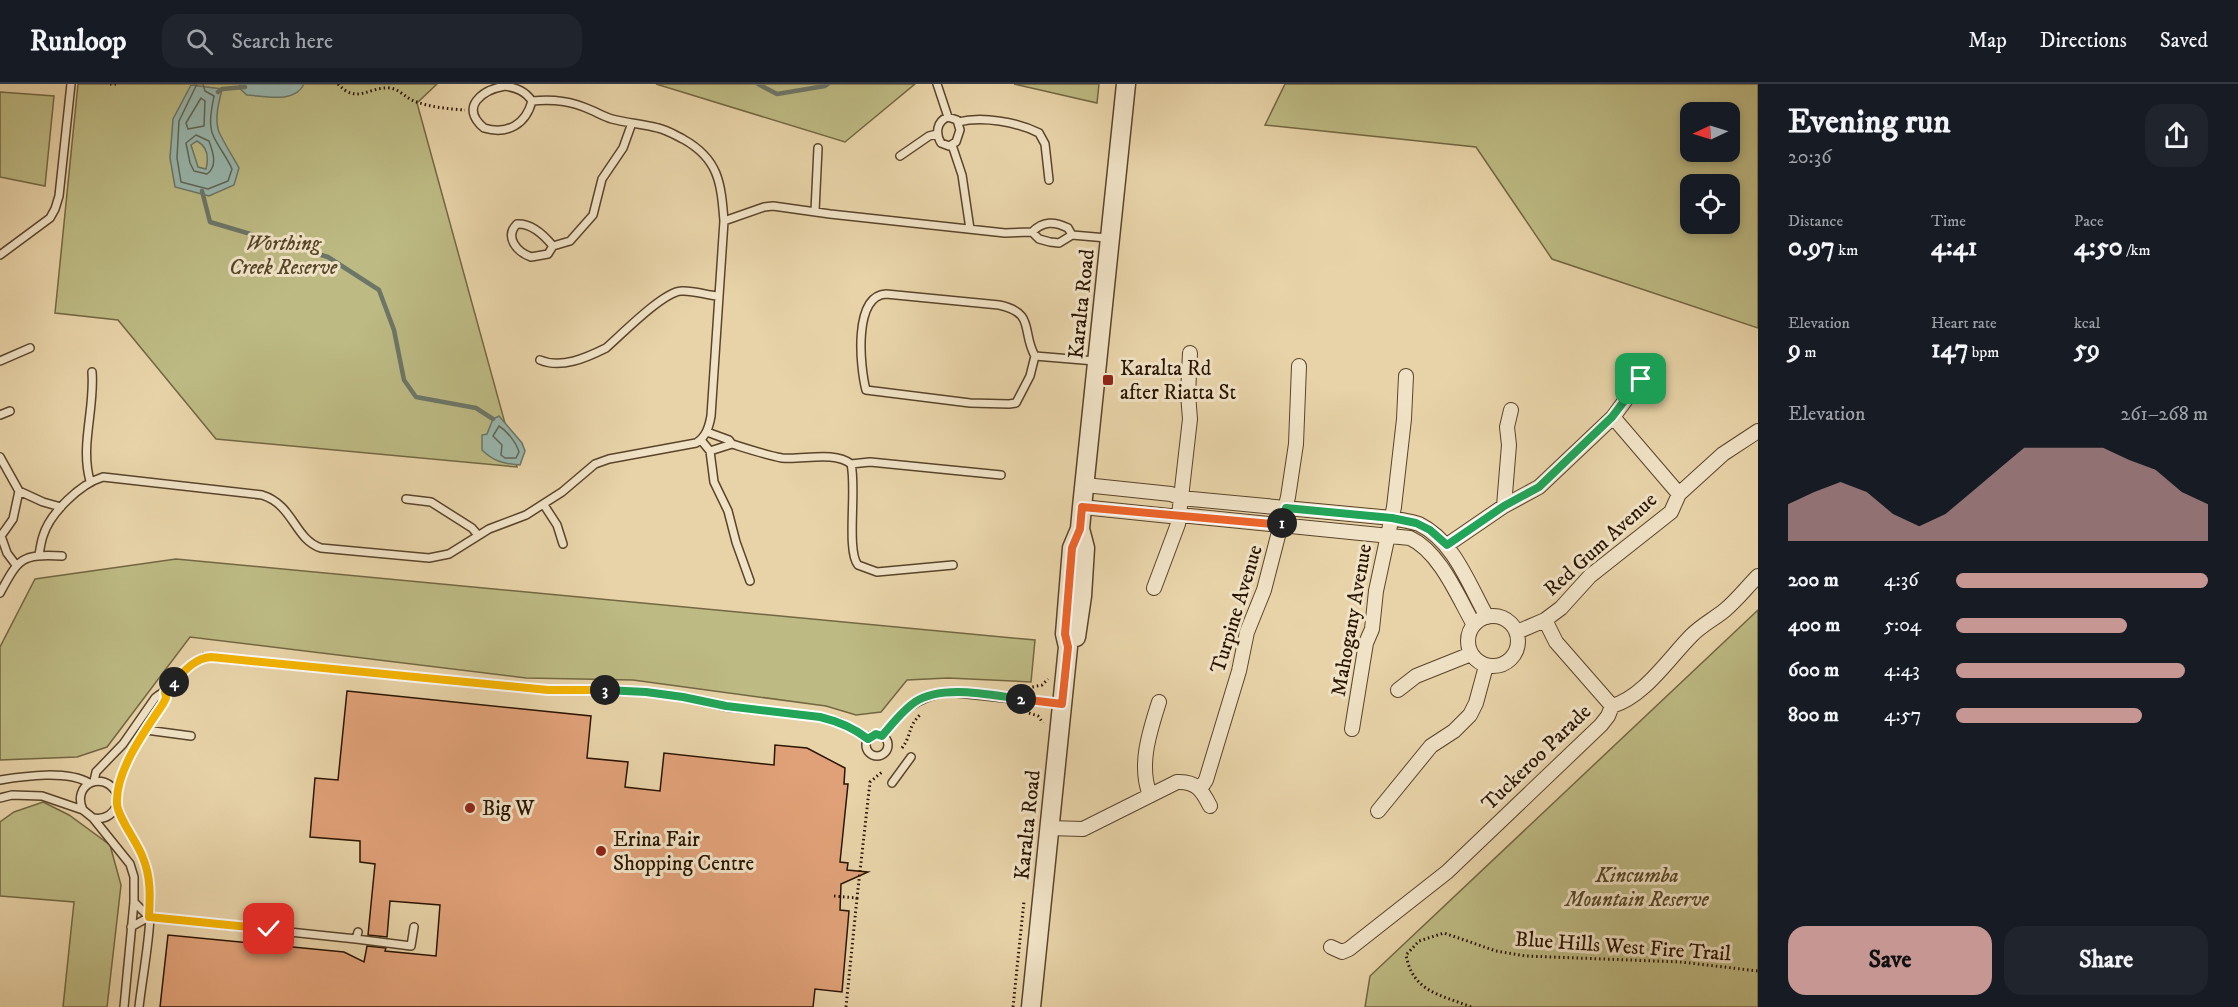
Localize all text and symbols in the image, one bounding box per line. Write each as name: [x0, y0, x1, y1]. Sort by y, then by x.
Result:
search box: [162, 14, 582, 68]
text: Runloop: [30, 24, 126, 59]
icon: search: [183, 25, 216, 58]
text: Search here: [231, 28, 333, 55]
text: Map: [1968, 28, 2007, 54]
text: Directions: [2040, 28, 2127, 54]
text: Saved: [2160, 28, 2208, 54]
north arrow: [1680, 102, 1740, 162]
map controls: [1680, 102, 1740, 234]
text: Evening run: [1788, 102, 1950, 143]
button: share: [2145, 104, 2208, 167]
text: 20:36: [1788, 145, 1832, 170]
button: locate: [1680, 174, 1740, 234]
text: Distance: [1788, 211, 1843, 231]
text: Time: [1931, 211, 1966, 231]
text: Pace: [2074, 211, 2104, 231]
park label: Worthing Creek Reserve: [229, 231, 338, 281]
text: 0.97: [1788, 231, 1835, 264]
text: 4:41: [1931, 231, 1977, 264]
text: 4:50: [2074, 231, 2123, 264]
text: km: [1835, 240, 1858, 260]
text: /km: [2123, 240, 2150, 260]
street label: Karalta Road: [1063, 247, 1101, 360]
text: Elevation: [1788, 313, 1850, 333]
text: Heart rate: [1931, 313, 1997, 333]
text: kcal: [2074, 313, 2100, 333]
text: 9: [1788, 333, 1801, 366]
text: 147: [1931, 333, 1968, 366]
text: 59: [2074, 333, 2100, 366]
text: m: [1801, 342, 1816, 362]
text: bpm: [1968, 342, 1999, 362]
pin: [1615, 353, 1666, 404]
place label: Karalta Rd after Riatta St: [1120, 356, 1237, 406]
icon: arrive: [1624, 362, 1657, 395]
marker: Karalta Rd after Riatta St: [1101, 373, 1115, 387]
text: Elevation: [1788, 402, 1865, 427]
text: 261–268 m: [2120, 402, 2208, 427]
street label: Red Gum Avenue: [1539, 487, 1663, 602]
pin: 1: [1267, 508, 1297, 538]
text: 1: [1279, 513, 1285, 533]
street label: Turpine Avenue: [1205, 542, 1269, 677]
street label: Mahogany Avenue: [1326, 542, 1378, 698]
text: 200 m: [1788, 568, 1839, 593]
text: 4:36: [1884, 568, 1919, 593]
text: 400 m: [1788, 613, 1840, 638]
text: 5:04: [1884, 613, 1921, 638]
text: 600 m: [1788, 658, 1839, 683]
text: 4:43: [1884, 658, 1920, 683]
pin: 4: [159, 667, 189, 697]
text: 4: [169, 672, 179, 692]
pin: 3: [590, 675, 620, 705]
text: 3: [602, 680, 608, 700]
pin: 2: [1006, 684, 1036, 714]
text: 2: [1017, 689, 1025, 709]
street label: Tuckeroo Parade: [1477, 699, 1597, 816]
text: 800 m: [1788, 703, 1839, 728]
text: 4:57: [1884, 703, 1921, 728]
street label: Karalta Road: [1009, 768, 1047, 881]
place label: Big W: [482, 796, 535, 822]
marker: Big W: [463, 801, 477, 815]
place label: Erina Fair Shopping Centre: [613, 827, 754, 877]
marker: Erina Fair Shopping Centre: [594, 844, 608, 858]
park label: Kincumba Mountain Reserve: [1563, 863, 1710, 913]
pin: [243, 903, 294, 954]
icon: check: [252, 912, 285, 945]
street label: Blue Hills West Fire Trail: [1514, 926, 1733, 968]
button: Save: [1788, 926, 1992, 995]
button: Share: [2004, 926, 2208, 995]

